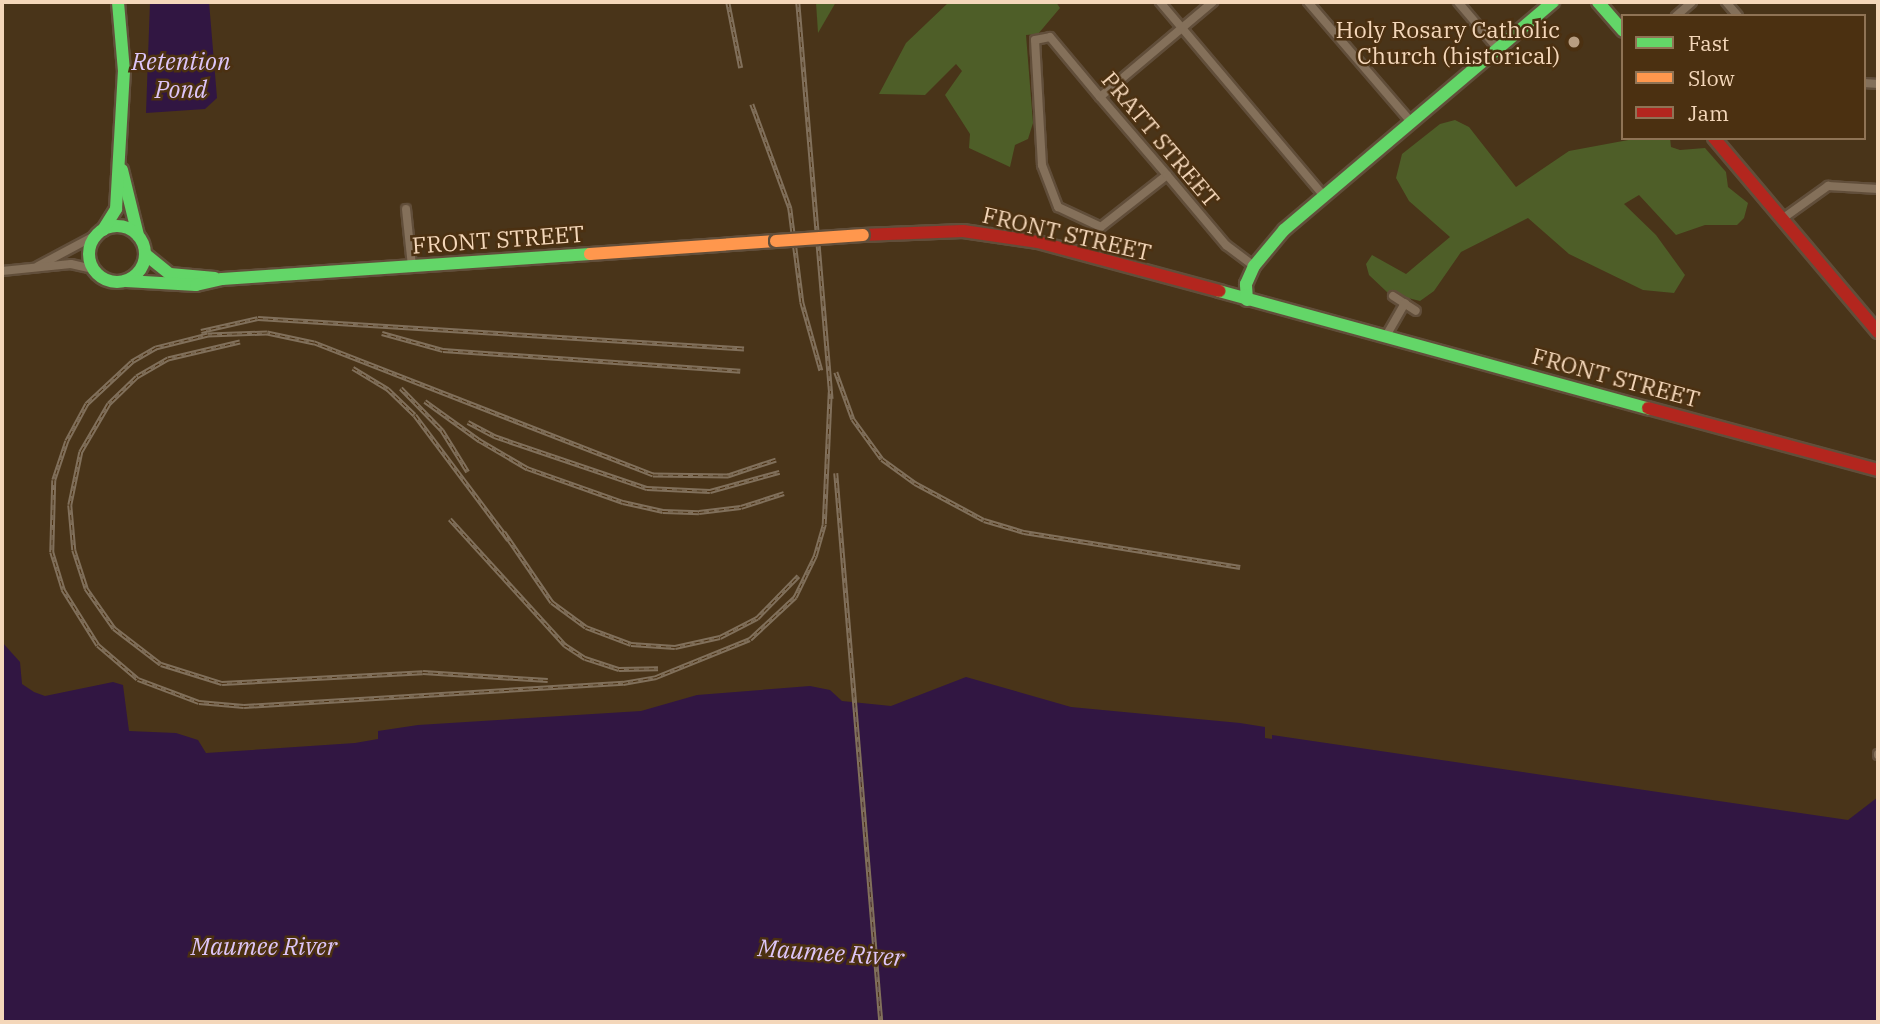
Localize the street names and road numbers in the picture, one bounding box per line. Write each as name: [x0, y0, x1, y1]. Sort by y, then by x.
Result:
street label: PRATT STREET: [1096, 66, 1226, 212]
street label: FRONT STREET: [980, 200, 1154, 266]
street label: FRONT STREET: [411, 219, 585, 259]
street label: FRONT STREET: [1529, 341, 1703, 413]

